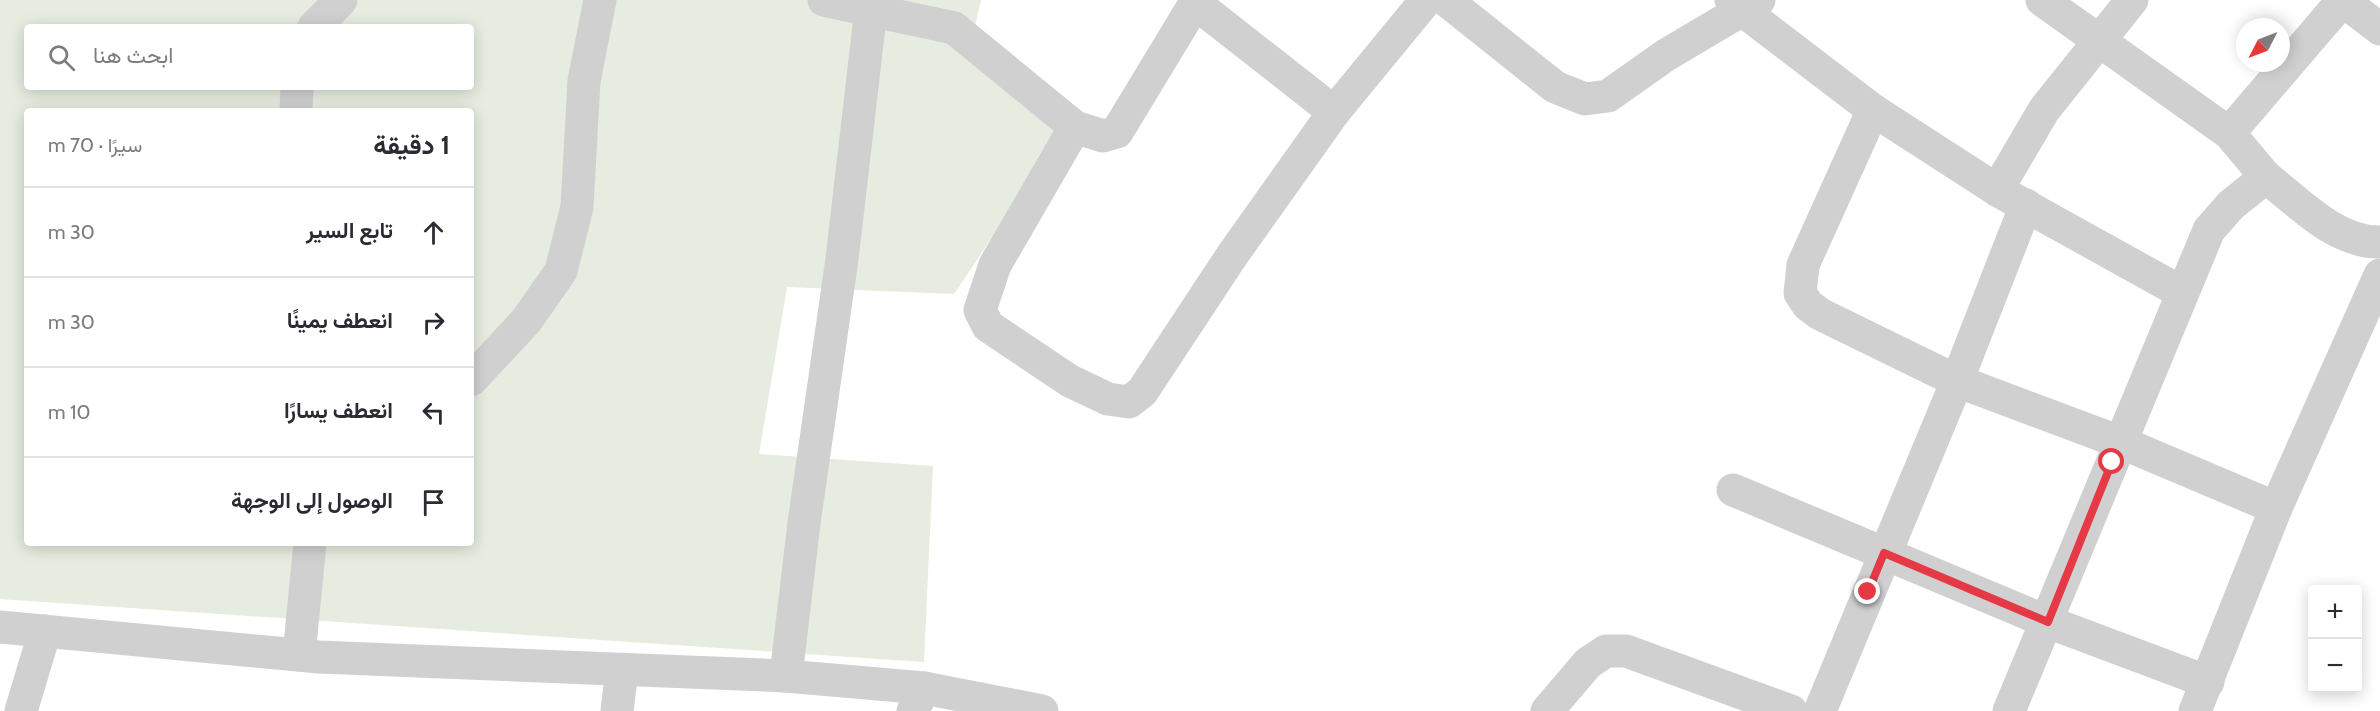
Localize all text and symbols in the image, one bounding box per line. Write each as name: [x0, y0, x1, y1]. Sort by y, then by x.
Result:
north arrow: [2236, 18, 2290, 72]
search box: [24, 24, 474, 90]
icon: search: [45, 41, 78, 74]
text: ابحث هنا: [93, 42, 173, 69]
text: 1 دقيقة: [373, 129, 450, 161]
text: سيرًا · 70 m: [48, 133, 142, 157]
icon: ahead: [417, 216, 450, 249]
text: تابع السير: [306, 217, 393, 244]
text: 30 m: [48, 220, 95, 244]
icon: right: [417, 306, 450, 339]
text: انعطف يمينًا: [287, 307, 393, 334]
text: 30 m: [48, 310, 95, 334]
icon: left: [417, 396, 450, 429]
text: انعطف يسارًا: [284, 397, 393, 424]
text: 10 m: [48, 400, 91, 424]
route start: [2098, 448, 2124, 474]
icon: arrive: [417, 486, 450, 519]
text: الوصول إلى الوجهة: [231, 487, 393, 514]
route end: [1854, 578, 1880, 604]
map controls: [2308, 585, 2362, 693]
button: +: [2308, 585, 2362, 639]
button: −: [2308, 639, 2362, 693]

